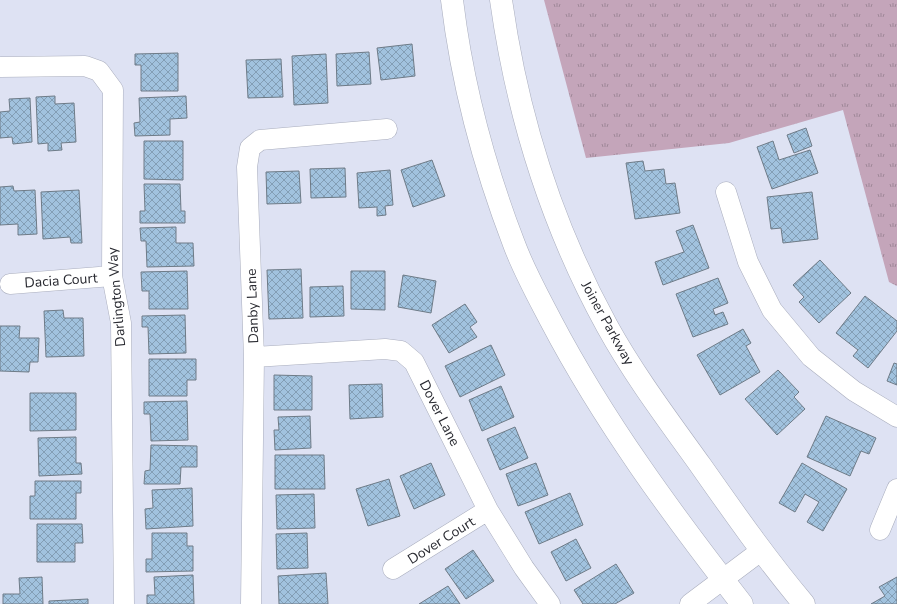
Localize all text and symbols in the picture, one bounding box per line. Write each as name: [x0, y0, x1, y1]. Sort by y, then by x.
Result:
street label: Darlington Way: [103, 246, 130, 347]
street label: Dacia Court: [24, 268, 98, 293]
street label: Danby Lane: [242, 268, 263, 344]
street label: Joiner Parkway: [576, 277, 639, 369]
street label: Dover Lane: [415, 377, 464, 449]
street label: Dover Court: [404, 512, 479, 569]

